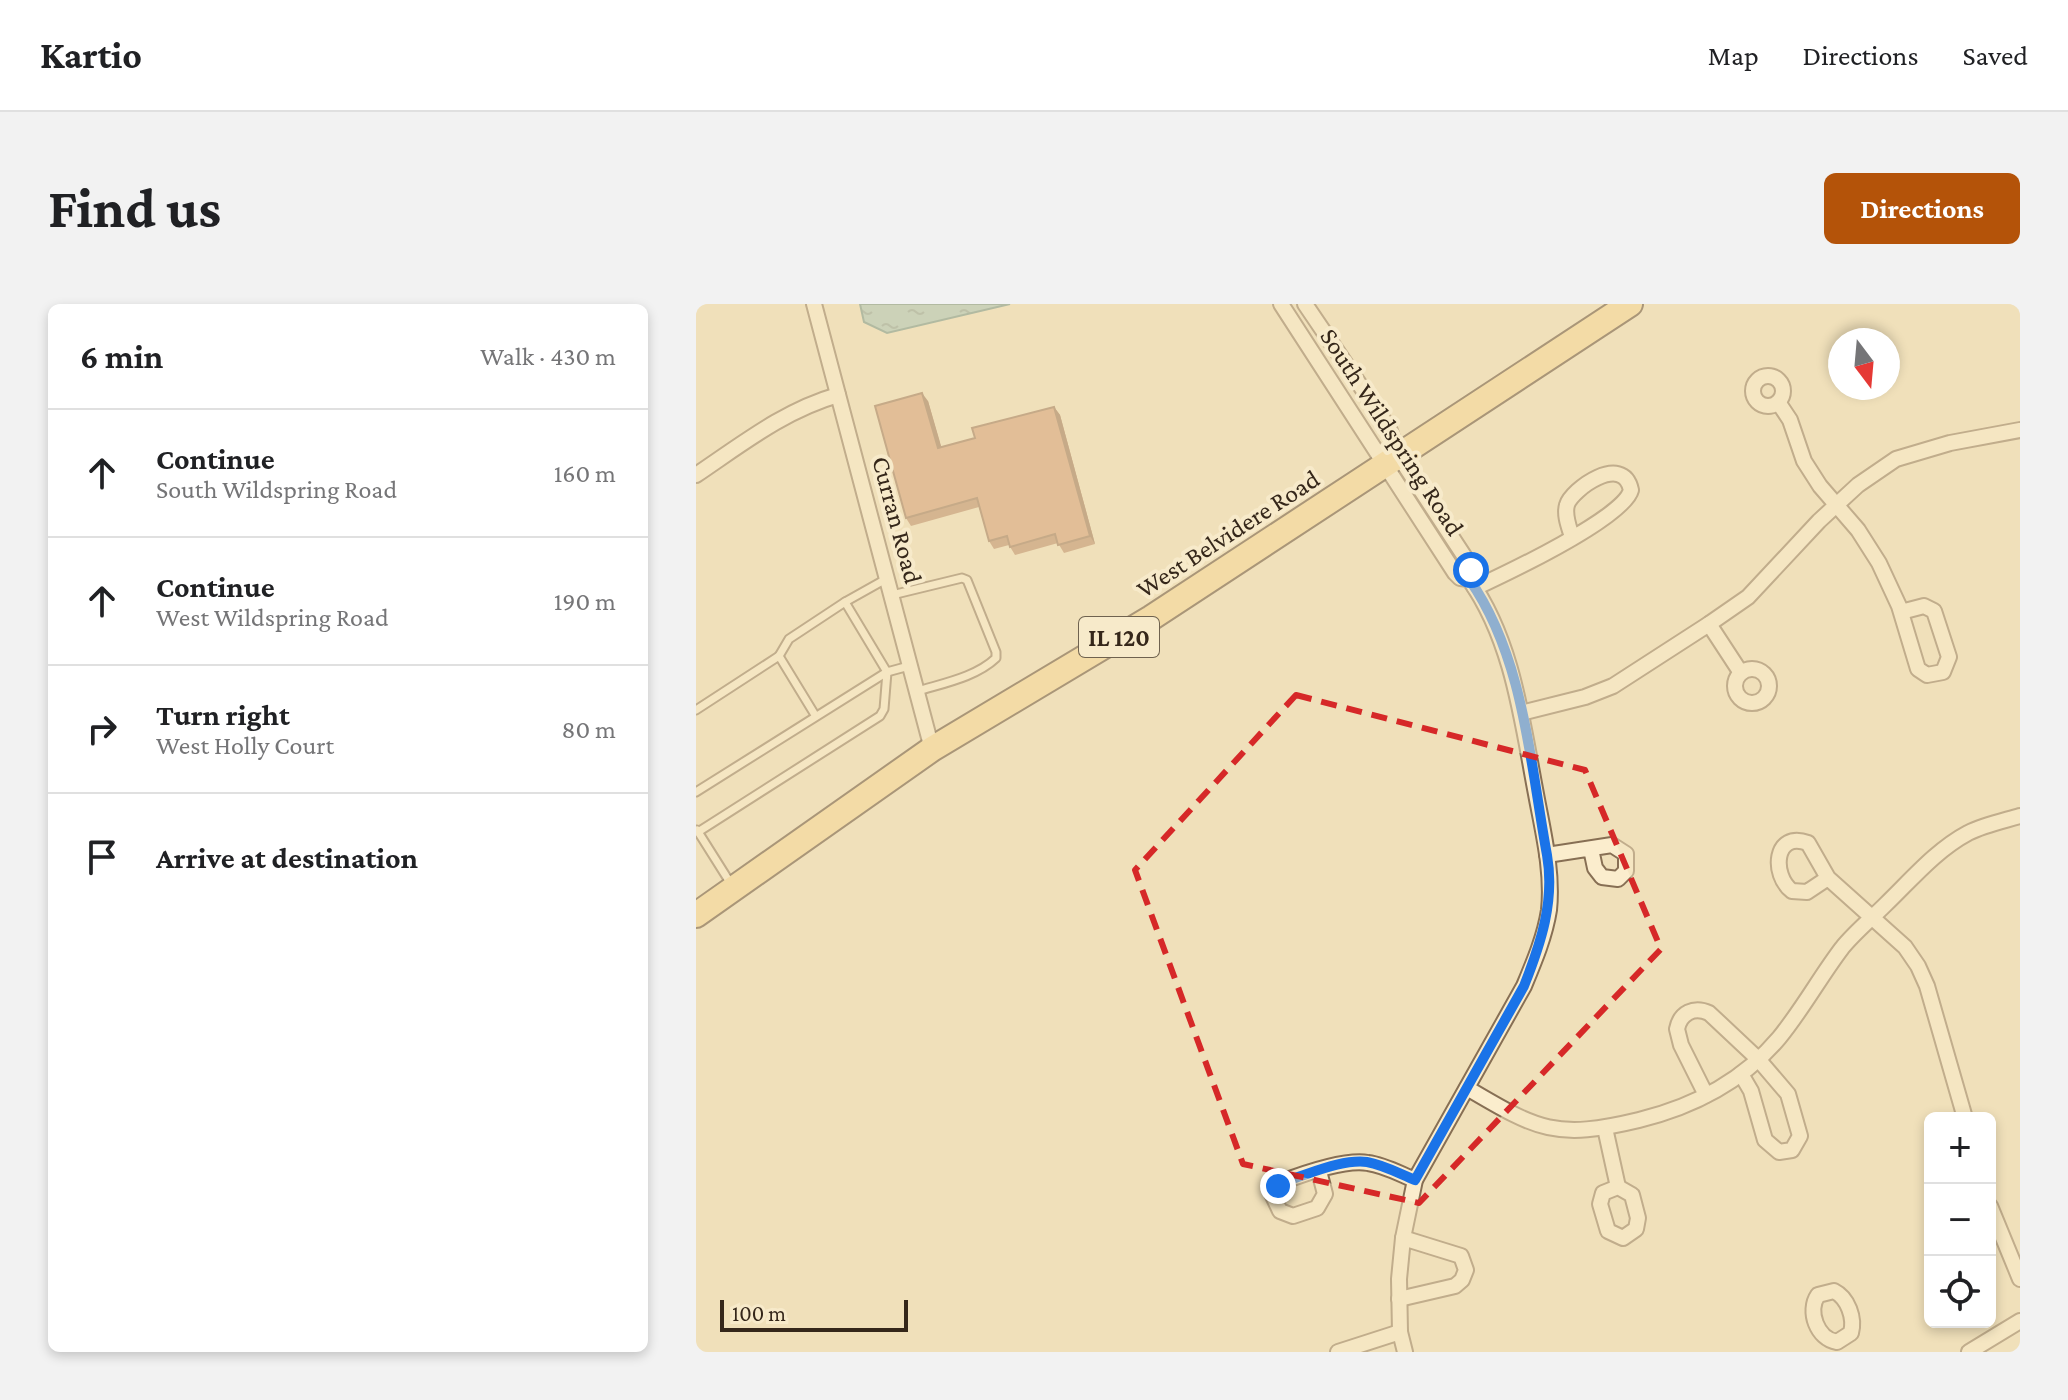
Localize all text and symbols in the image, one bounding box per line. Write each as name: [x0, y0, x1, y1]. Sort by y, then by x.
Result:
text: Kartio: [40, 34, 142, 76]
text: Map: [1708, 40, 1759, 71]
text: Directions: [1803, 40, 1918, 71]
text: Saved: [1962, 40, 2028, 71]
button: Directions: [1824, 173, 2020, 244]
text: Find us: [48, 177, 221, 239]
street label: South Wildspring Road: [1314, 323, 1470, 541]
north arrow: [1828, 328, 1900, 400]
text: 6 min: [80, 338, 163, 375]
text: Walk · 430 m: [480, 342, 616, 371]
text: Continue: [156, 442, 275, 475]
icon: ahead: [80, 451, 124, 495]
street label: Curran Road: [866, 453, 928, 587]
text: 160 m: [554, 459, 616, 488]
street label: West Belvidere Road: [1131, 464, 1325, 604]
text: South Wildspring Road: [156, 475, 397, 504]
route start: [1453, 552, 1489, 588]
text: Continue: [156, 570, 275, 603]
icon: ahead: [80, 579, 124, 623]
text: 190 m: [554, 587, 616, 616]
text: West Wildspring Road: [156, 603, 389, 632]
road number: IL 120: [1079, 617, 1159, 657]
text: Turn right: [156, 698, 290, 731]
icon: right: [80, 707, 124, 751]
text: 80 m: [562, 715, 616, 744]
text: West Holly Court: [156, 731, 334, 760]
icon: arrive: [80, 835, 124, 879]
text: Arrive at destination: [156, 841, 418, 874]
map controls: [1924, 1112, 1996, 1328]
button: +: [1924, 1112, 1996, 1184]
route end: [1260, 1168, 1296, 1204]
button: −: [1924, 1184, 1996, 1256]
button: locate: [1924, 1256, 1996, 1328]
scale bar: [720, 1296, 908, 1332]
text: 100 m: [732, 1301, 786, 1326]

